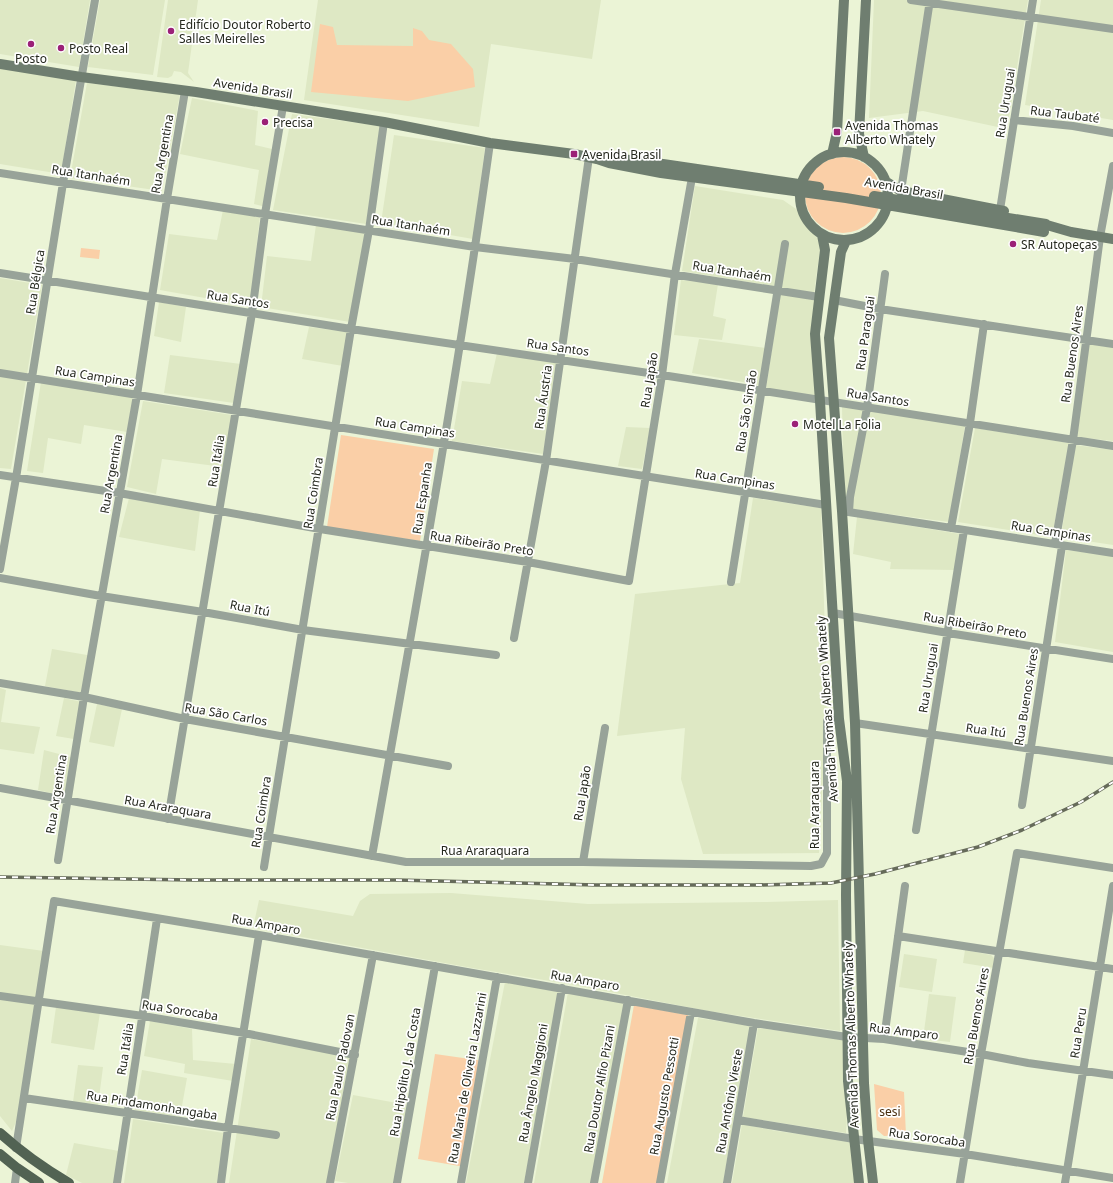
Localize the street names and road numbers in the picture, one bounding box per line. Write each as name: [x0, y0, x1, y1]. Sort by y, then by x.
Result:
street label: Rua Uruguai: [991, 67, 1019, 139]
street label: Avenida Brasil: [212, 73, 294, 103]
street label: Rua Taubaté: [1029, 101, 1101, 127]
street label: Rua Argentina: [147, 113, 177, 195]
street label: Rua Itanhaém: [50, 160, 132, 190]
street label: Avenida Brasil: [863, 173, 945, 203]
street label: Rua Itanhaém: [370, 210, 452, 240]
street label: Rua Bélgica: [21, 248, 49, 316]
street label: Rua Itanhaém: [691, 256, 773, 286]
street label: Rua Santos: [206, 286, 271, 312]
street label: Rua Paraguai: [851, 295, 879, 371]
street label: Rua Buenos Aires: [1057, 304, 1087, 404]
street label: Rua Santos: [526, 334, 591, 360]
street label: Rua Japão: [636, 351, 662, 409]
street label: Rua Campinas: [54, 361, 136, 391]
street label: Rua Áustria: [530, 364, 556, 430]
street label: Rua São Simão: [731, 369, 761, 453]
street label: Rua Santos: [846, 384, 911, 410]
street label: Rua Campinas: [374, 412, 456, 442]
street label: Rua Argentina: [96, 433, 126, 515]
street label: Rua Itália: [203, 434, 229, 488]
street label: Rua Coimbra: [299, 456, 327, 530]
street label: Rua Espanha: [408, 461, 436, 535]
street label: Rua Campinas: [694, 464, 776, 494]
street label: Rua Campinas: [1010, 516, 1092, 546]
street label: Rua Ribeirão Preto: [429, 526, 535, 560]
street label: Rua Itú: [228, 596, 272, 620]
street label: Rua Ribeirão Preto: [922, 608, 1028, 642]
street label: Avenida Thomas Alberto Whately: [812, 614, 842, 803]
street label: Rua Uruguai: [914, 642, 942, 714]
street label: Rua Buenos Aires: [1010, 647, 1042, 747]
street label: Rua São Carlos: [183, 698, 269, 730]
street label: Rua Itú: [965, 719, 1007, 741]
street label: Rua Argentina: [41, 753, 71, 835]
street label: Rua Araraquara: [806, 761, 823, 849]
street label: Rua Japão: [569, 764, 595, 822]
street label: Rua Coimbra: [247, 775, 275, 849]
street label: Rua Araraquara: [123, 791, 213, 823]
street label: Rua Araraquara: [441, 842, 529, 859]
street label: Rua Amparo: [230, 910, 302, 938]
street label: Avenida Thomas Alberto Whately: [839, 941, 863, 1129]
street label: Rua Amparo: [549, 966, 621, 994]
street label: Rua Buenos Aires: [959, 966, 993, 1066]
street label: Rua Maria de Oliveira Lazzarini: [444, 991, 490, 1165]
street label: Rua Sorocaba: [141, 996, 219, 1024]
street label: Rua Hipólito J. da Costa: [385, 1006, 425, 1138]
street label: Rua Peru: [1066, 1006, 1090, 1060]
street label: Rua Paulo Padovan: [321, 1012, 359, 1122]
street label: Rua Amparo: [868, 1018, 940, 1044]
street label: Rua Itália: [112, 1022, 138, 1076]
street label: Rua Ângelo Maggioni: [514, 1022, 552, 1144]
street label: Rua Doutor Alfio Pizani: [579, 1024, 619, 1154]
street label: Rua Augusto Pessotti: [645, 1036, 683, 1156]
street label: Rua Antônio Vieste: [711, 1047, 747, 1155]
street label: Rua Pindamonhangaba: [85, 1086, 219, 1124]
street label: Rua Sorocaba: [888, 1123, 966, 1151]

